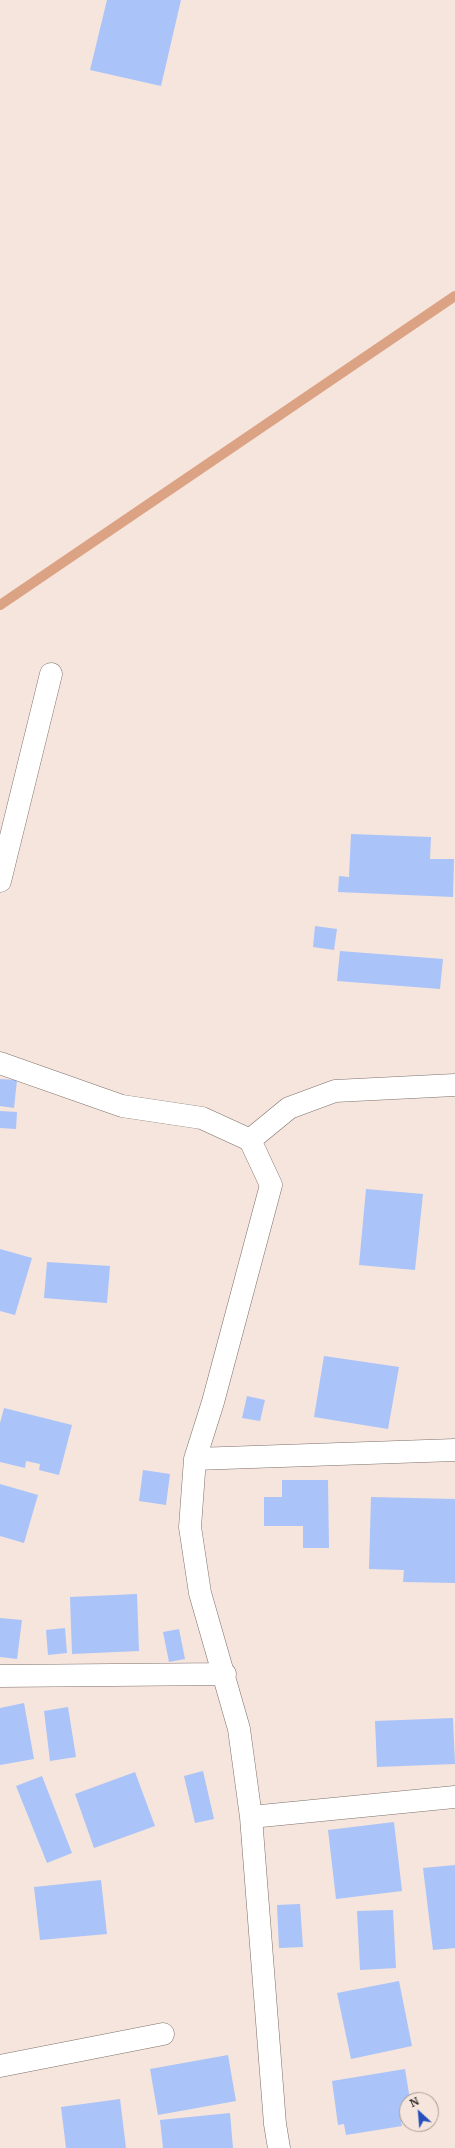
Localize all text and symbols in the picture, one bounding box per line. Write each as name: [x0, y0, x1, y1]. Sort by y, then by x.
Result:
north arrow: [399, 2092, 439, 2132]
text: N: [407, 2094, 421, 2110]

